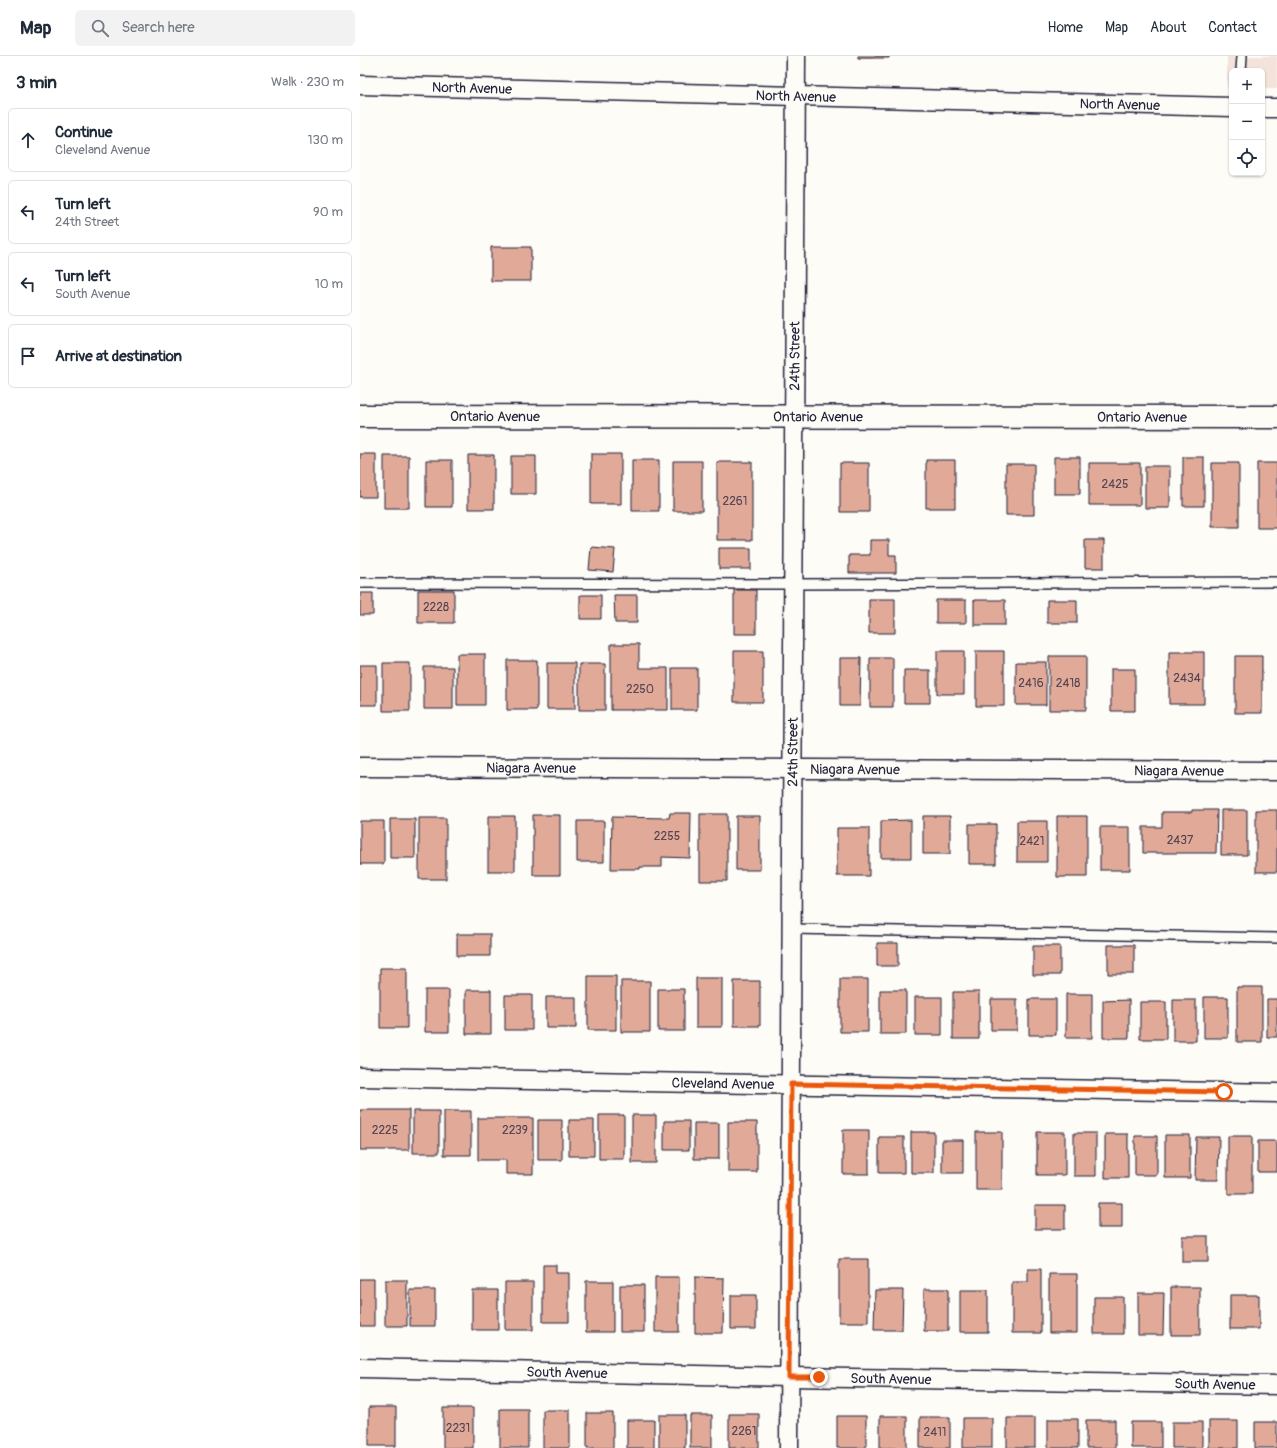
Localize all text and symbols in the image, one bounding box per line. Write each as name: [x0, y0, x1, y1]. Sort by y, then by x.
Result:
search box: [75, 10, 355, 46]
text: Map: [20, 16, 51, 40]
icon: search: [89, 17, 111, 39]
text: Search here: [121, 18, 195, 37]
text: Home: [1048, 19, 1083, 36]
text: Map: [1105, 19, 1128, 36]
text: About: [1150, 19, 1186, 36]
text: Contact: [1208, 19, 1257, 36]
map controls: [1229, 68, 1265, 176]
button: +: [1229, 68, 1265, 104]
text: 3 min: [16, 72, 57, 93]
text: Walk · 230 m: [271, 74, 344, 90]
street label: North Avenue: [432, 78, 512, 97]
street label: North Avenue: [755, 86, 836, 106]
street label: North Avenue: [1079, 95, 1160, 114]
button: −: [1229, 104, 1265, 140]
text: Continue: [55, 123, 113, 142]
icon: ahead: [17, 129, 39, 151]
text: 130 m: [307, 132, 343, 148]
button: locate: [1229, 140, 1265, 176]
text: Cleveland Avenue: [55, 142, 150, 158]
text: Turn left: [55, 195, 111, 214]
icon: left: [17, 201, 39, 223]
text: 90 m: [313, 204, 343, 220]
text: 24th Street: [55, 214, 119, 230]
text: Turn left: [55, 267, 111, 286]
icon: left: [17, 273, 39, 295]
text: 10 m: [315, 276, 343, 292]
text: South Avenue: [55, 286, 130, 302]
street label: 24th Street: [786, 321, 803, 391]
icon: arrive: [17, 345, 39, 367]
text: Arrive at destination: [55, 347, 182, 366]
street label: Ontario Avenue: [450, 408, 540, 425]
street label: Ontario Avenue: [773, 408, 863, 425]
street label: Ontario Avenue: [1097, 408, 1187, 425]
house number: 2425: [1102, 477, 1128, 492]
house number: 2261: [722, 494, 748, 509]
house number: 2228: [423, 600, 449, 615]
house number: 2434: [1173, 671, 1201, 686]
house number: 2416: [1018, 676, 1044, 691]
house number: 2418: [1056, 676, 1080, 691]
house number: 2250: [626, 682, 654, 697]
street label: 24th Street: [784, 717, 801, 787]
street label: Niagara Avenue: [486, 759, 576, 776]
street label: Niagara Avenue: [810, 760, 900, 778]
street label: Niagara Avenue: [1134, 762, 1224, 779]
house number: 2255: [654, 829, 680, 844]
house number: 2437: [1167, 833, 1194, 848]
house number: 2421: [1019, 834, 1045, 849]
street label: Cleveland Avenue: [672, 1074, 774, 1093]
route start: [1215, 1083, 1233, 1101]
house number: 2225: [372, 1123, 398, 1138]
house number: 2239: [502, 1123, 528, 1138]
street label: South Avenue: [526, 1363, 608, 1382]
route end: [810, 1368, 828, 1386]
street label: South Avenue: [850, 1370, 932, 1388]
street label: South Avenue: [1174, 1375, 1256, 1393]
house number: 2231: [446, 1421, 470, 1436]
house number: 2261: [731, 1424, 757, 1439]
house number: 2411: [923, 1425, 947, 1440]

